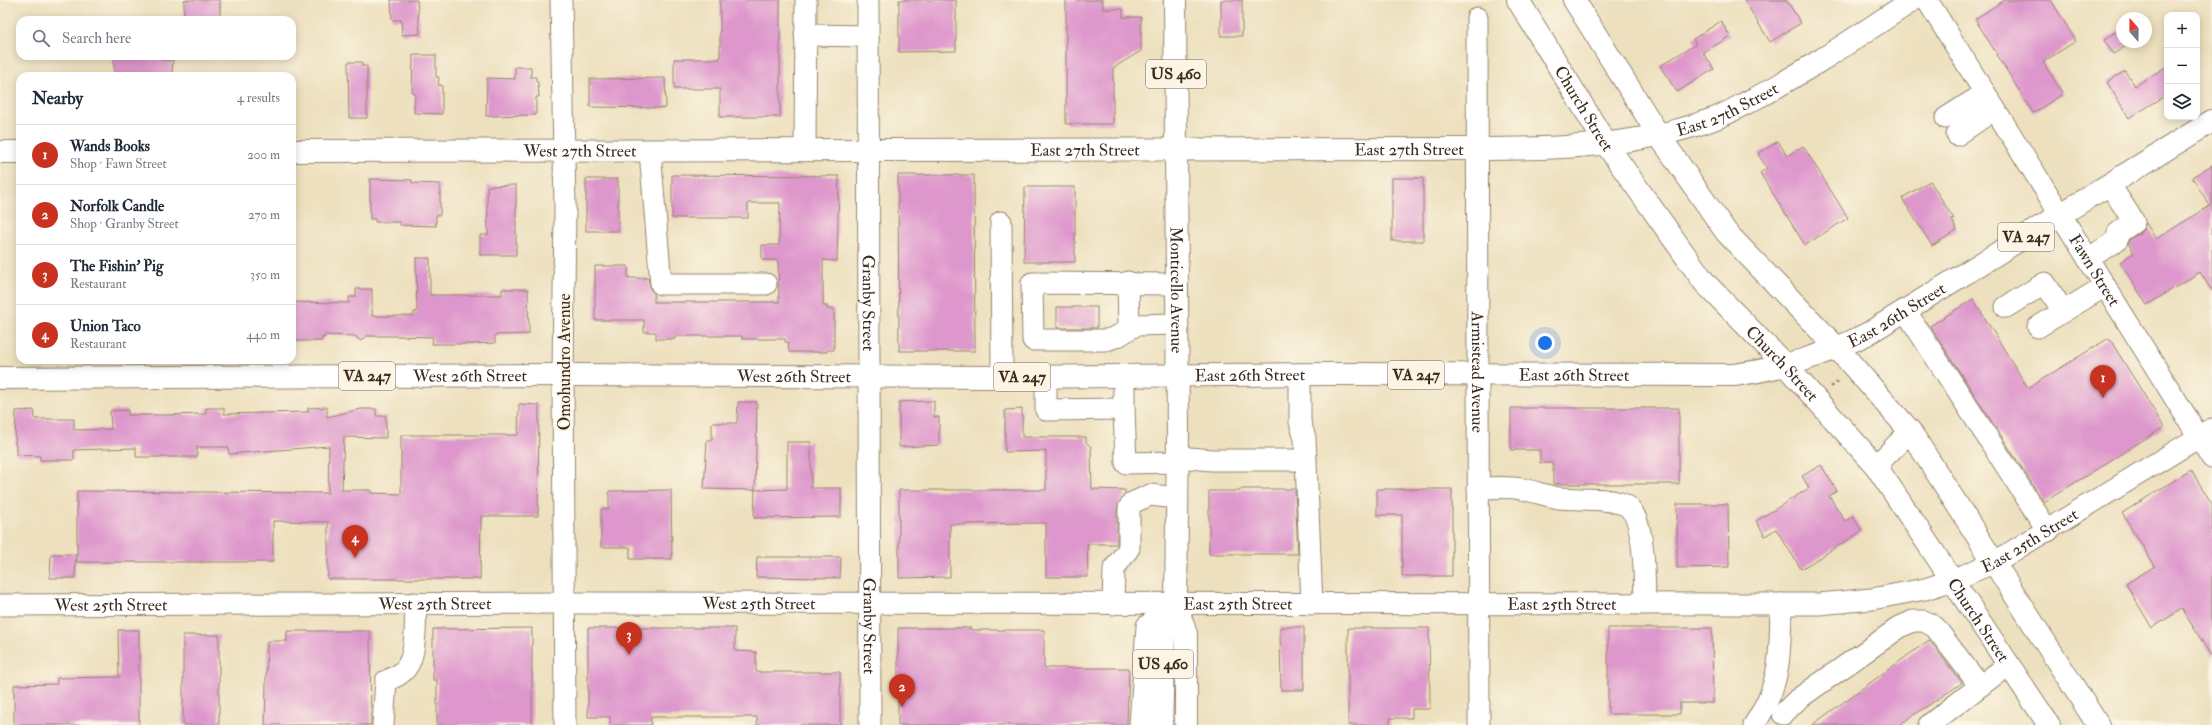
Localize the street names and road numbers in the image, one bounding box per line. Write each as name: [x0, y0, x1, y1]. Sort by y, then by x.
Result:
road number: US 460: [1146, 60, 1206, 88]
street label: Church Street: [1550, 62, 1619, 156]
street label: East 27th Street: [1674, 77, 1782, 141]
street label: East 27th Street: [1030, 139, 1140, 160]
street label: East 27th Street: [1354, 139, 1464, 160]
street label: West 27th Street: [522, 140, 637, 161]
road number: VA 247: [1998, 223, 2054, 251]
street label: Monticello Avenue: [1166, 227, 1188, 353]
street label: Fawn Street: [2065, 230, 2126, 310]
street label: Granby Street: [857, 255, 879, 352]
street label: East 26th Street: [1844, 277, 1950, 352]
street label: Omohundro Avenue: [554, 294, 575, 431]
street label: Armistead Avenue: [1467, 310, 1489, 433]
street label: Church Street: [1742, 321, 1824, 406]
road number: VA 247: [1388, 361, 1444, 389]
road number: VA 247: [339, 362, 395, 390]
road number: VA 247: [994, 363, 1050, 391]
street label: East 26th Street: [1195, 364, 1306, 386]
street label: East 26th Street: [1519, 364, 1630, 385]
street label: West 26th Street: [412, 365, 528, 386]
street label: West 26th Street: [736, 365, 852, 387]
street label: East 25th Street: [1978, 503, 2082, 577]
street label: Church Street: [1943, 574, 2015, 666]
street label: Granby Street: [858, 578, 880, 675]
street label: West 25th Street: [378, 593, 492, 614]
street label: West 25th Street: [702, 593, 816, 614]
street label: East 25th Street: [1183, 593, 1293, 614]
street label: East 25th Street: [1507, 593, 1617, 614]
street label: West 25th Street: [54, 594, 168, 615]
road number: US 460: [1133, 650, 1193, 678]

